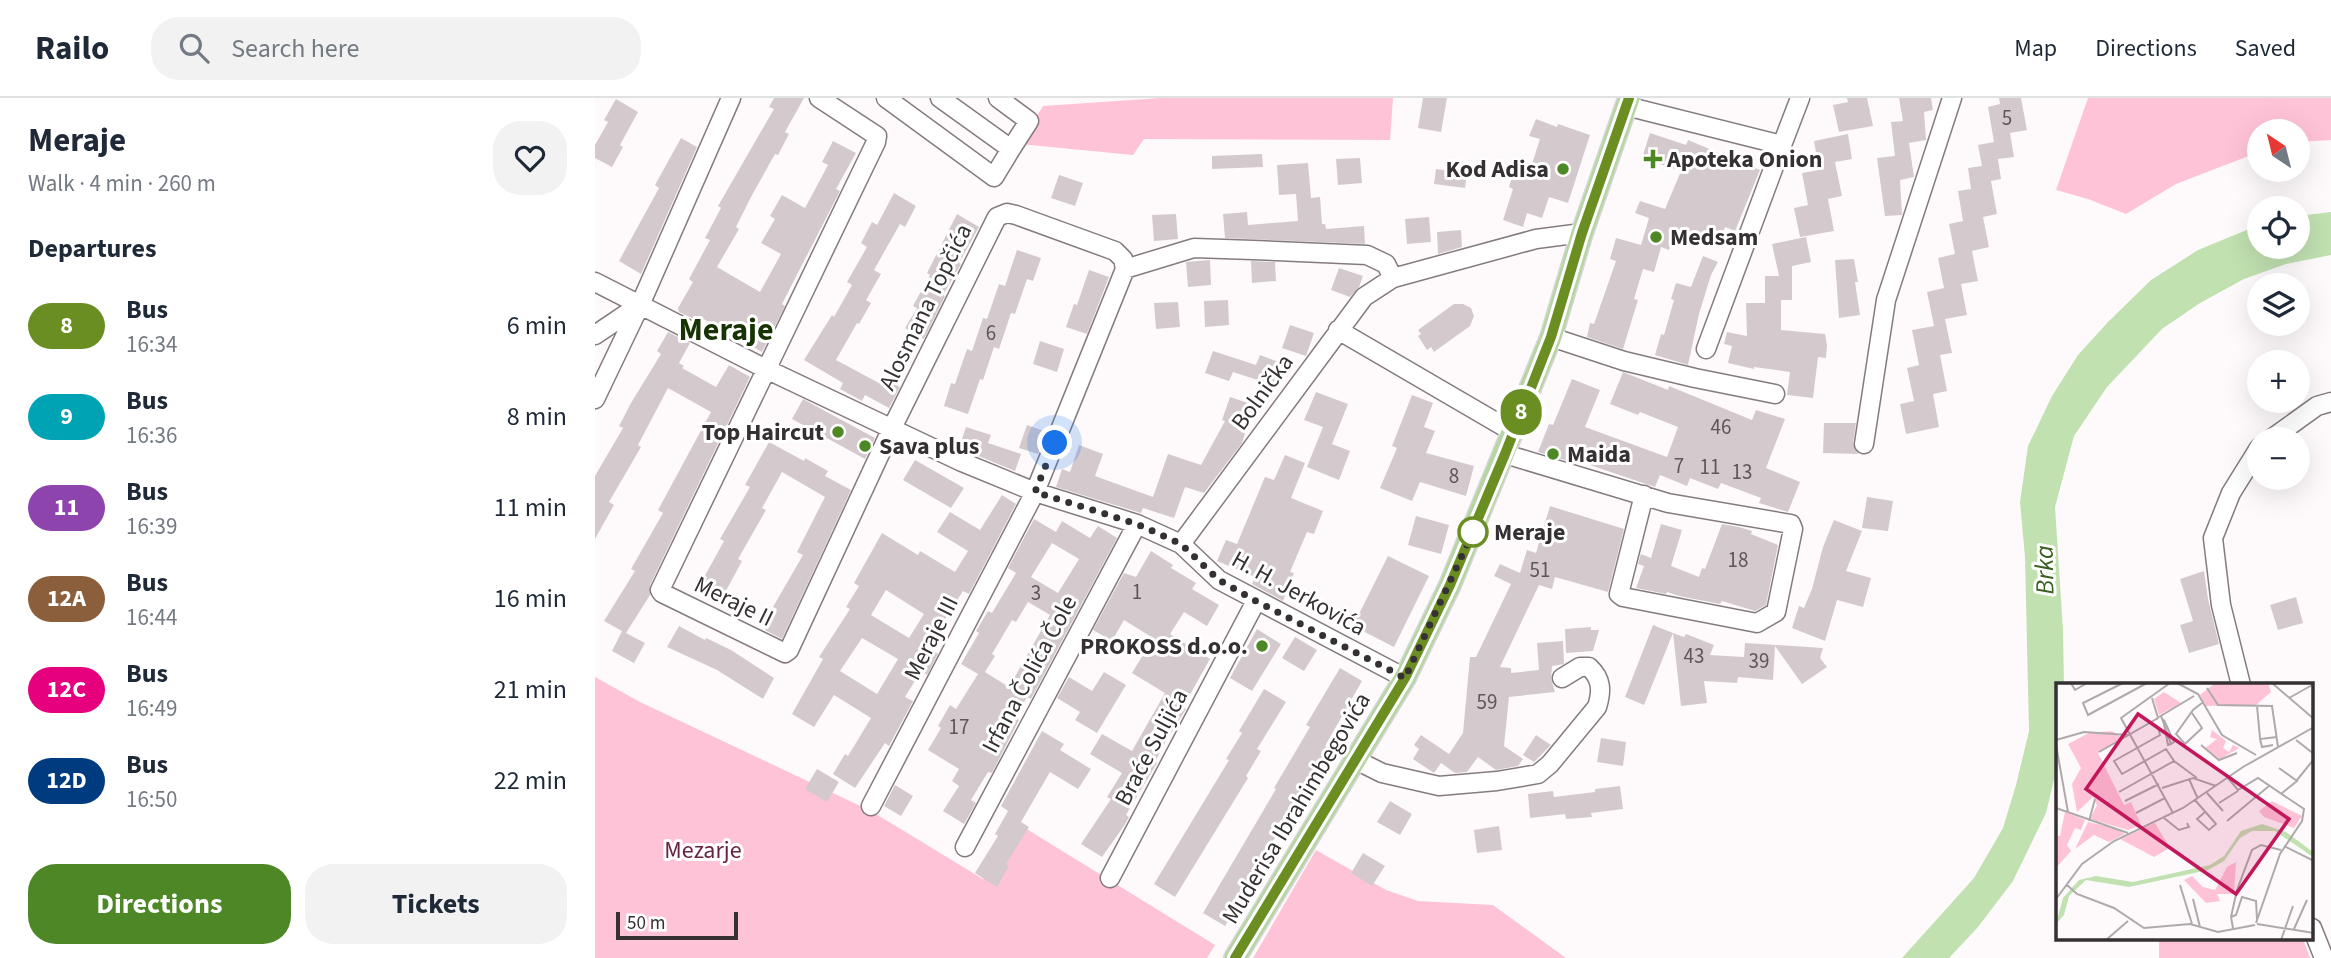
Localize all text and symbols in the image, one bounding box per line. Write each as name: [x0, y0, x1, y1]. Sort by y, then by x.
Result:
search box: [151, 17, 641, 80]
text: Railo: [35, 25, 109, 72]
icon: search: [175, 29, 213, 67]
text: Search here: [231, 30, 359, 67]
text: Map: [2014, 31, 2057, 66]
text: Directions: [2095, 31, 2197, 66]
text: Saved: [2235, 31, 2296, 66]
house number: 5: [2002, 103, 2012, 133]
text: Meraje: [28, 117, 126, 164]
north arrow: [2247, 119, 2310, 182]
map controls: [2247, 119, 2310, 490]
button: heart: [493, 121, 567, 195]
place label: Apoteka Onion: [1666, 142, 1823, 177]
marker: Apoteka Onion: [1645, 151, 1661, 167]
place label: Kod Adisa: [1445, 152, 1549, 187]
marker: Kod Adisa: [1555, 161, 1571, 177]
text: Walk · 4 min · 260 m: [28, 167, 216, 200]
button: locate: [2247, 196, 2310, 259]
street label: Alosmana Topčića: [870, 218, 981, 396]
place label: Medsam: [1670, 220, 1758, 255]
marker: Medsam: [1648, 229, 1664, 245]
text: Departures: [28, 230, 156, 267]
button: layers: [2247, 273, 2310, 336]
text: Bus: [126, 291, 168, 328]
text: 6 min: [507, 307, 567, 344]
district label: Meraje: [678, 307, 774, 353]
text: 8: [60, 308, 73, 343]
house number: 6: [986, 318, 996, 348]
text: 16:34: [126, 328, 177, 361]
street label: Bolnička: [1223, 347, 1302, 438]
button: +: [2247, 350, 2310, 413]
text: Bus: [126, 382, 168, 419]
line badge: 8: [1498, 389, 1544, 435]
text: 8: [1515, 394, 1527, 429]
text: 8 min: [507, 398, 567, 435]
text: 9: [60, 399, 73, 434]
house number: 46: [1711, 412, 1731, 442]
place label: Top Haircut: [702, 415, 824, 450]
text: 16:36: [126, 419, 177, 452]
marker: Top Haircut: [830, 424, 846, 440]
your location: [1037, 425, 1072, 460]
button: −: [2247, 427, 2310, 490]
place label: Sava plus: [879, 429, 979, 464]
place label: Maida: [1567, 437, 1631, 472]
marker: Sava plus: [857, 438, 873, 454]
marker: Maida: [1545, 446, 1561, 462]
house number: 7: [1674, 451, 1684, 481]
house number: 11: [1700, 452, 1720, 482]
house number: 13: [1732, 457, 1752, 487]
house number: 8: [1449, 461, 1459, 491]
text: Bus: [126, 473, 168, 510]
text: 11 min: [494, 489, 567, 526]
text: 11: [54, 490, 79, 525]
text: 16:39: [126, 510, 177, 543]
place label: Meraje: [1494, 515, 1565, 550]
marker: Meraje: [1458, 517, 1488, 547]
street label: H. H. Jerkovića: [1225, 542, 1372, 645]
house number: 18: [1728, 545, 1748, 575]
water label: Brka: [2026, 545, 2063, 595]
house number: 51: [1530, 555, 1550, 585]
text: Bus: [126, 564, 168, 601]
street label: Meraje II: [688, 567, 779, 636]
house number: 1: [1132, 577, 1142, 607]
house number: 3: [1031, 578, 1041, 608]
text: 16 min: [494, 580, 567, 617]
text: 12A: [47, 581, 86, 616]
street label: Irfana Čolića Čole: [973, 589, 1086, 759]
street label: Meraje III: [895, 590, 968, 687]
text: 16:44: [126, 601, 177, 634]
place label: PROKOSS d.o.o.: [1080, 629, 1248, 664]
marker: PROKOSS d.o.o.: [1254, 638, 1270, 654]
house number: 43: [1684, 641, 1704, 671]
house number: 39: [1749, 646, 1769, 676]
text: Bus: [126, 655, 168, 692]
text: 21 min: [494, 671, 567, 708]
text: 12C: [47, 672, 86, 707]
street label: Braće Suljića: [1106, 683, 1197, 812]
inset map: [2056, 683, 2313, 940]
street label: Muderisa Ibrahimbegovića: [1213, 686, 1380, 931]
house number: 59: [1477, 687, 1497, 717]
text: 16:49: [126, 692, 177, 725]
house number: 17: [949, 712, 969, 742]
text: Bus: [126, 746, 168, 783]
text: 22 min: [494, 762, 567, 799]
text: 12D: [46, 763, 87, 798]
text: 16:50: [126, 783, 177, 816]
park label: Mezarje: [664, 833, 742, 868]
button: Directions: [28, 864, 291, 944]
button: Tickets: [305, 864, 567, 944]
scale bar: [616, 909, 739, 941]
text: 50 m: [627, 910, 665, 937]

